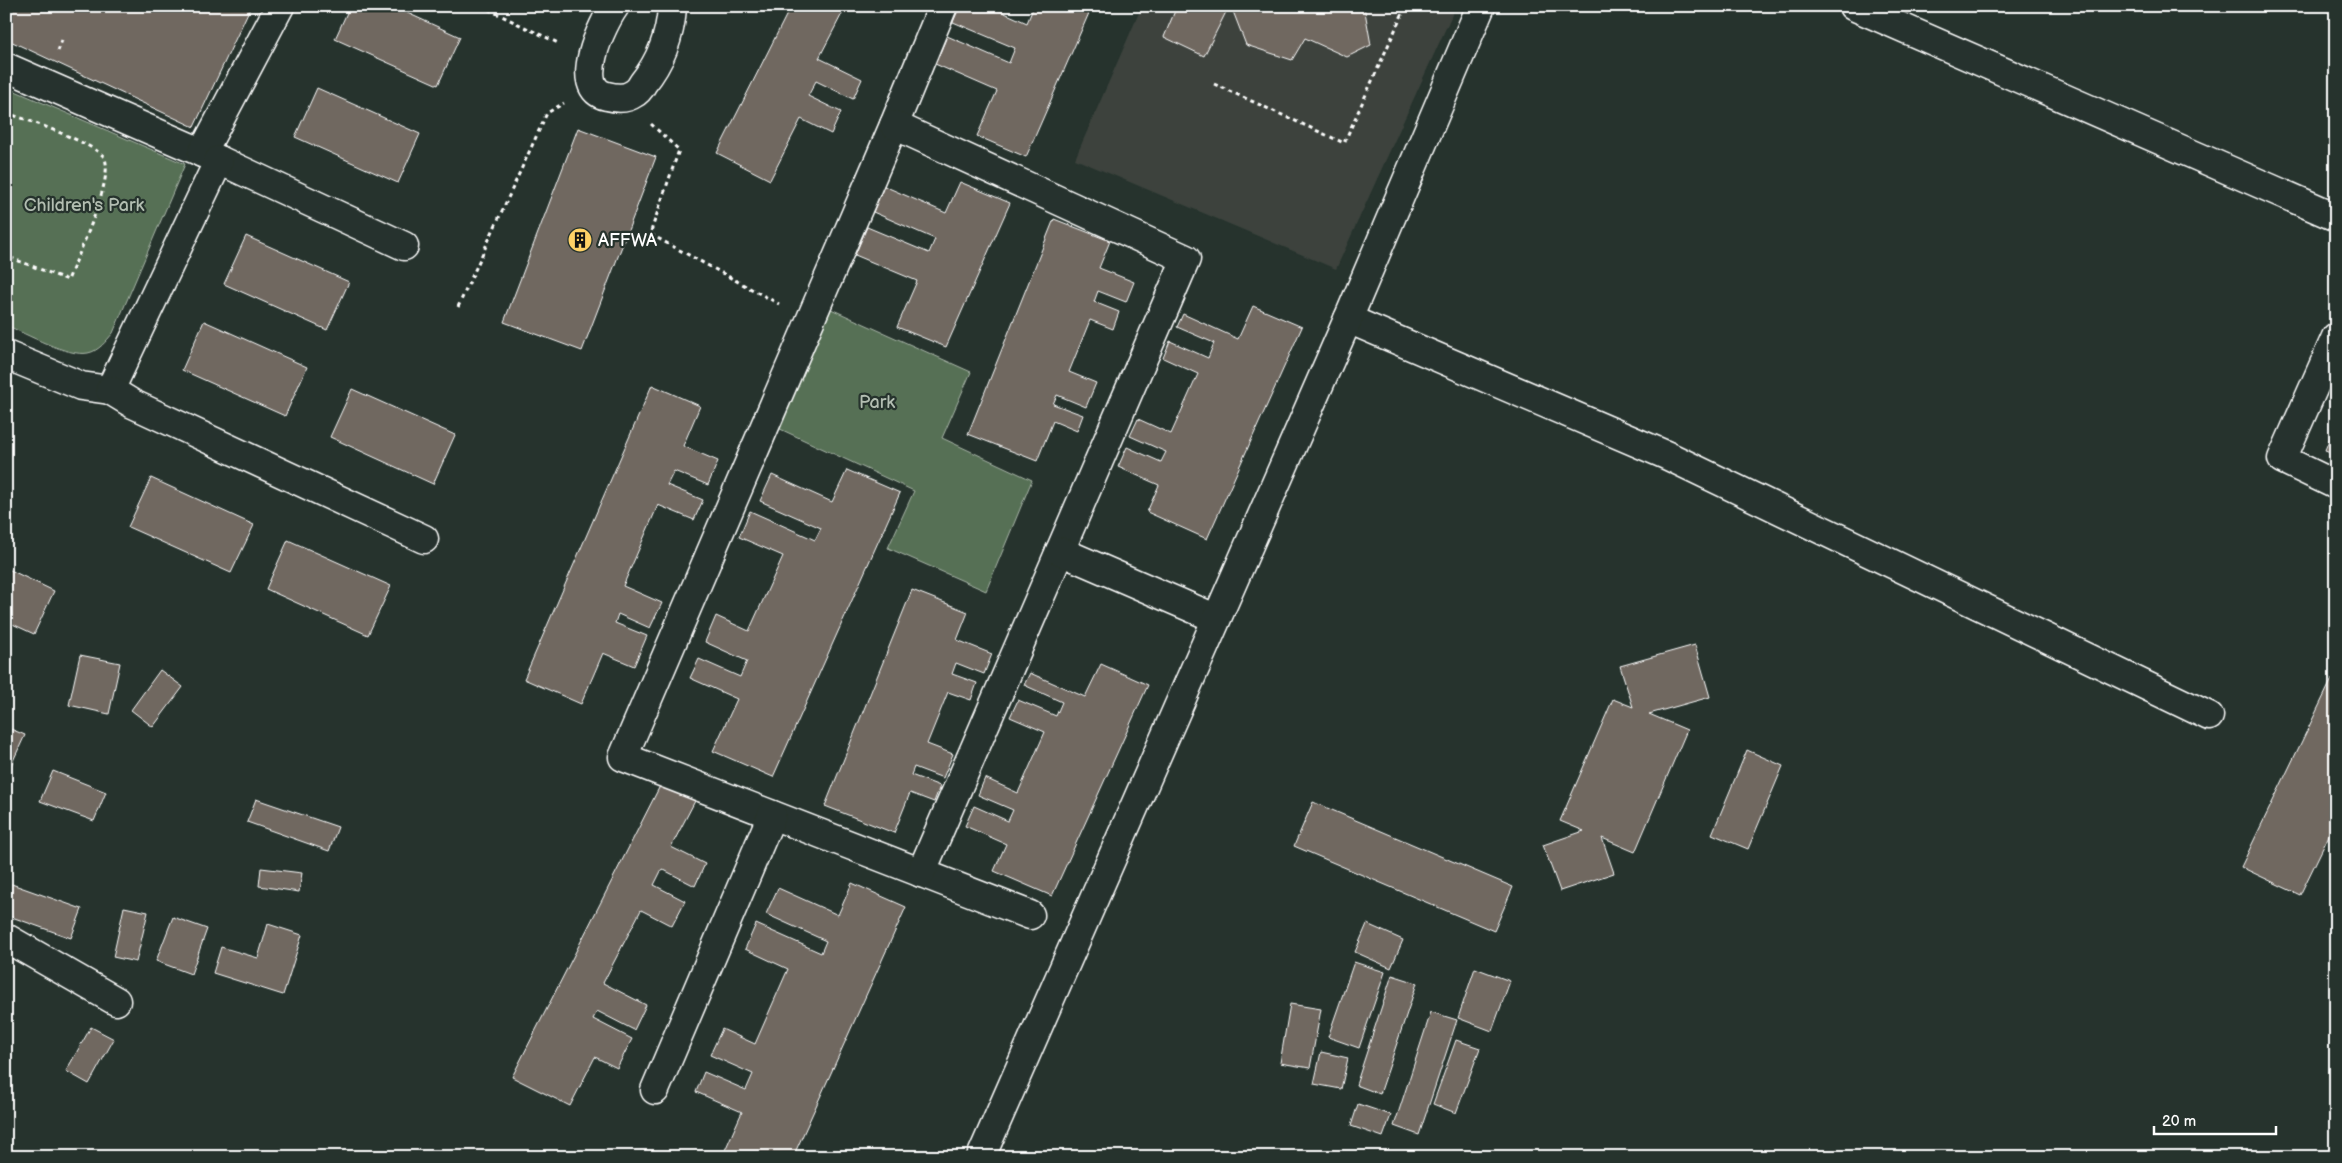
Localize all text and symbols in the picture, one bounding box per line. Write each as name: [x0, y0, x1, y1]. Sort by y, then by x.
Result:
park label: Children's Park: [24, 195, 144, 216]
building icon: AFFWA: [567, 227, 593, 253]
place label: AFFWA: [598, 230, 657, 251]
park label: Park: [859, 392, 895, 413]
scale bar: [2154, 1103, 2277, 1135]
text: 20 m: [2162, 1112, 2196, 1131]

